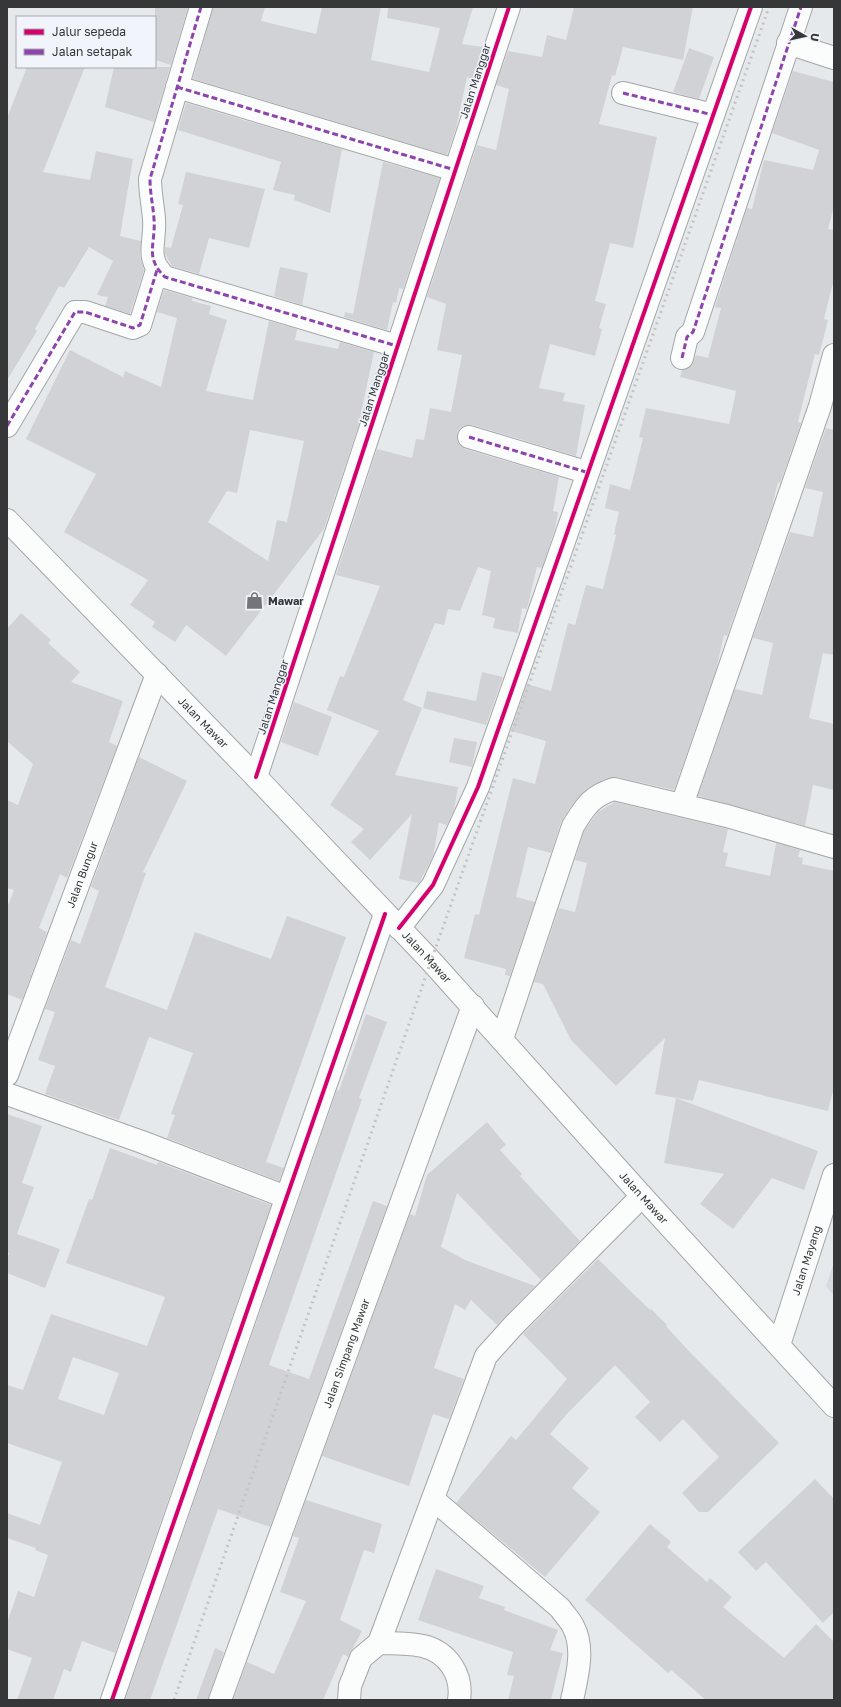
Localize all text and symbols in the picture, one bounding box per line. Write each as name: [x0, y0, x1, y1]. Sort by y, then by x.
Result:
legend: [16, 16, 156, 68]
north arrow: [785, 16, 825, 56]
text: Jalur sepeda: [52, 24, 126, 39]
text: U: [808, 33, 822, 42]
street label: Jalan Manggar: [456, 41, 493, 120]
text: Jalan setapak: [52, 44, 133, 59]
street label: Jalan Manggar: [355, 349, 392, 428]
shop icon: Mawar: [245, 591, 265, 611]
place label: Mawar: [268, 594, 304, 607]
street label: Jalan Manggar: [254, 657, 291, 736]
street label: Jalan Mawar: [176, 694, 232, 751]
street label: Jalan Bungur: [63, 839, 100, 909]
street label: Jalan Mawar: [400, 928, 455, 986]
street label: Jalan Mawar: [617, 1168, 672, 1227]
street label: Jalan Mayang: [789, 1224, 823, 1297]
street label: Jalan Simpang Mawar: [320, 1296, 372, 1410]

